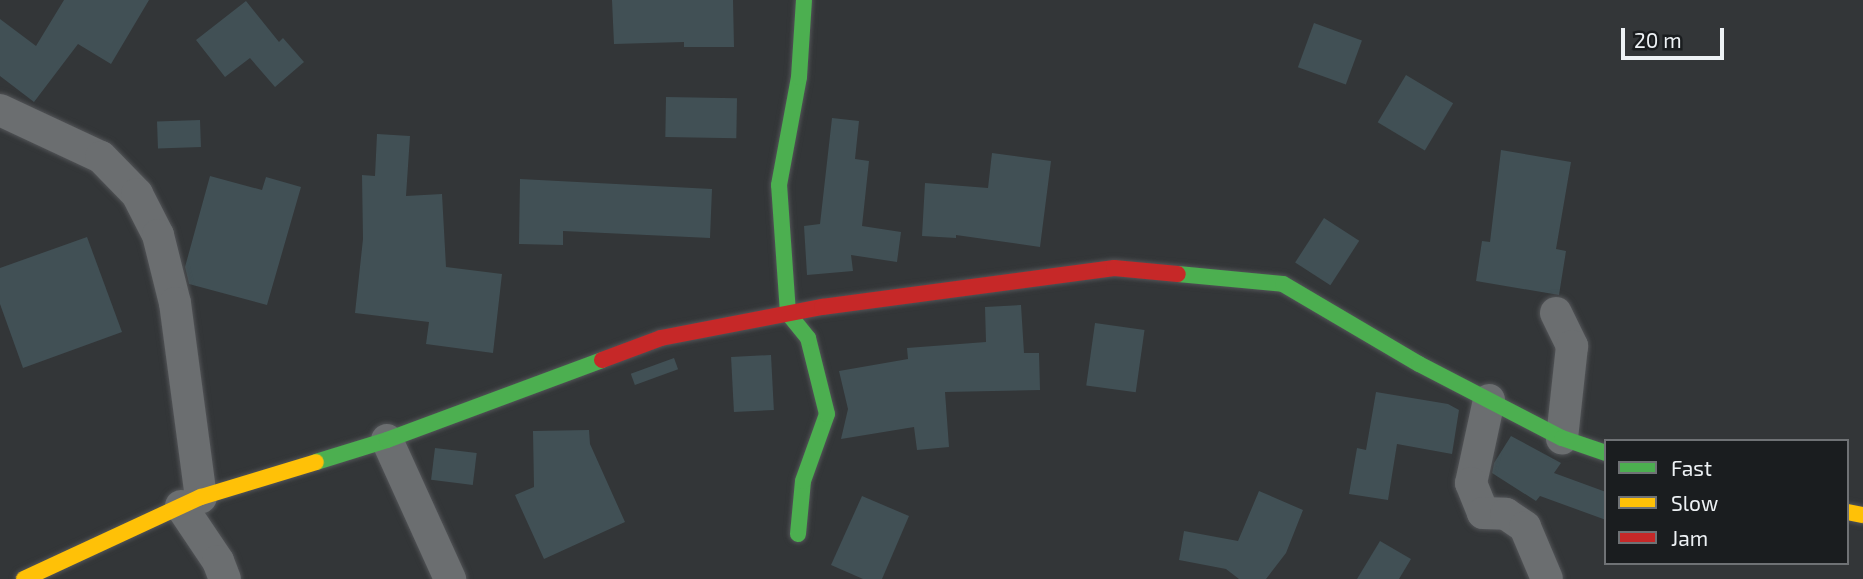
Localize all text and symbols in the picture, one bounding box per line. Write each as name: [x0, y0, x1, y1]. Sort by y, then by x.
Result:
scale bar: [1625, 14, 1728, 58]
text: 20 m: [1634, 27, 1682, 52]
legend: [1604, 439, 1849, 565]
text: Fast: [1671, 455, 1712, 480]
text: Slow: [1671, 490, 1718, 515]
text: Jam: [1671, 525, 1708, 550]

